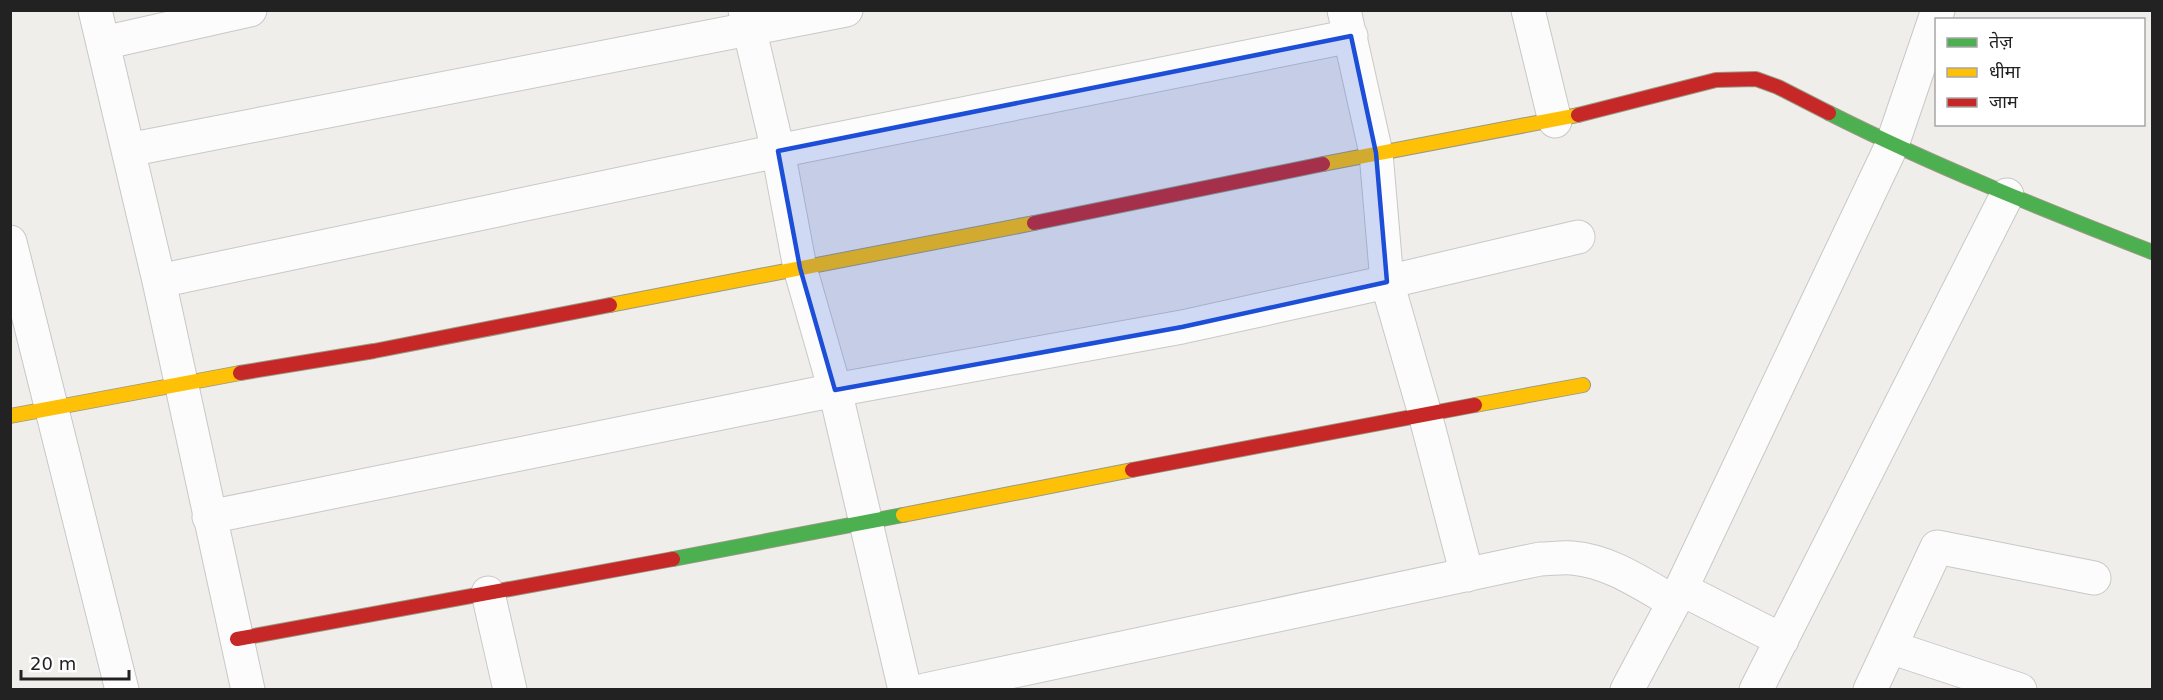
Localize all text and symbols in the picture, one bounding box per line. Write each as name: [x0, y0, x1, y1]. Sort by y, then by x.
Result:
legend: [1935, 18, 2145, 126]
text: तेज़: [1989, 31, 2013, 52]
text: धीमा: [1989, 61, 2020, 82]
text: जाम: [1989, 91, 2019, 112]
scale bar: [21, 643, 129, 681]
text: 20 m: [30, 653, 76, 674]

